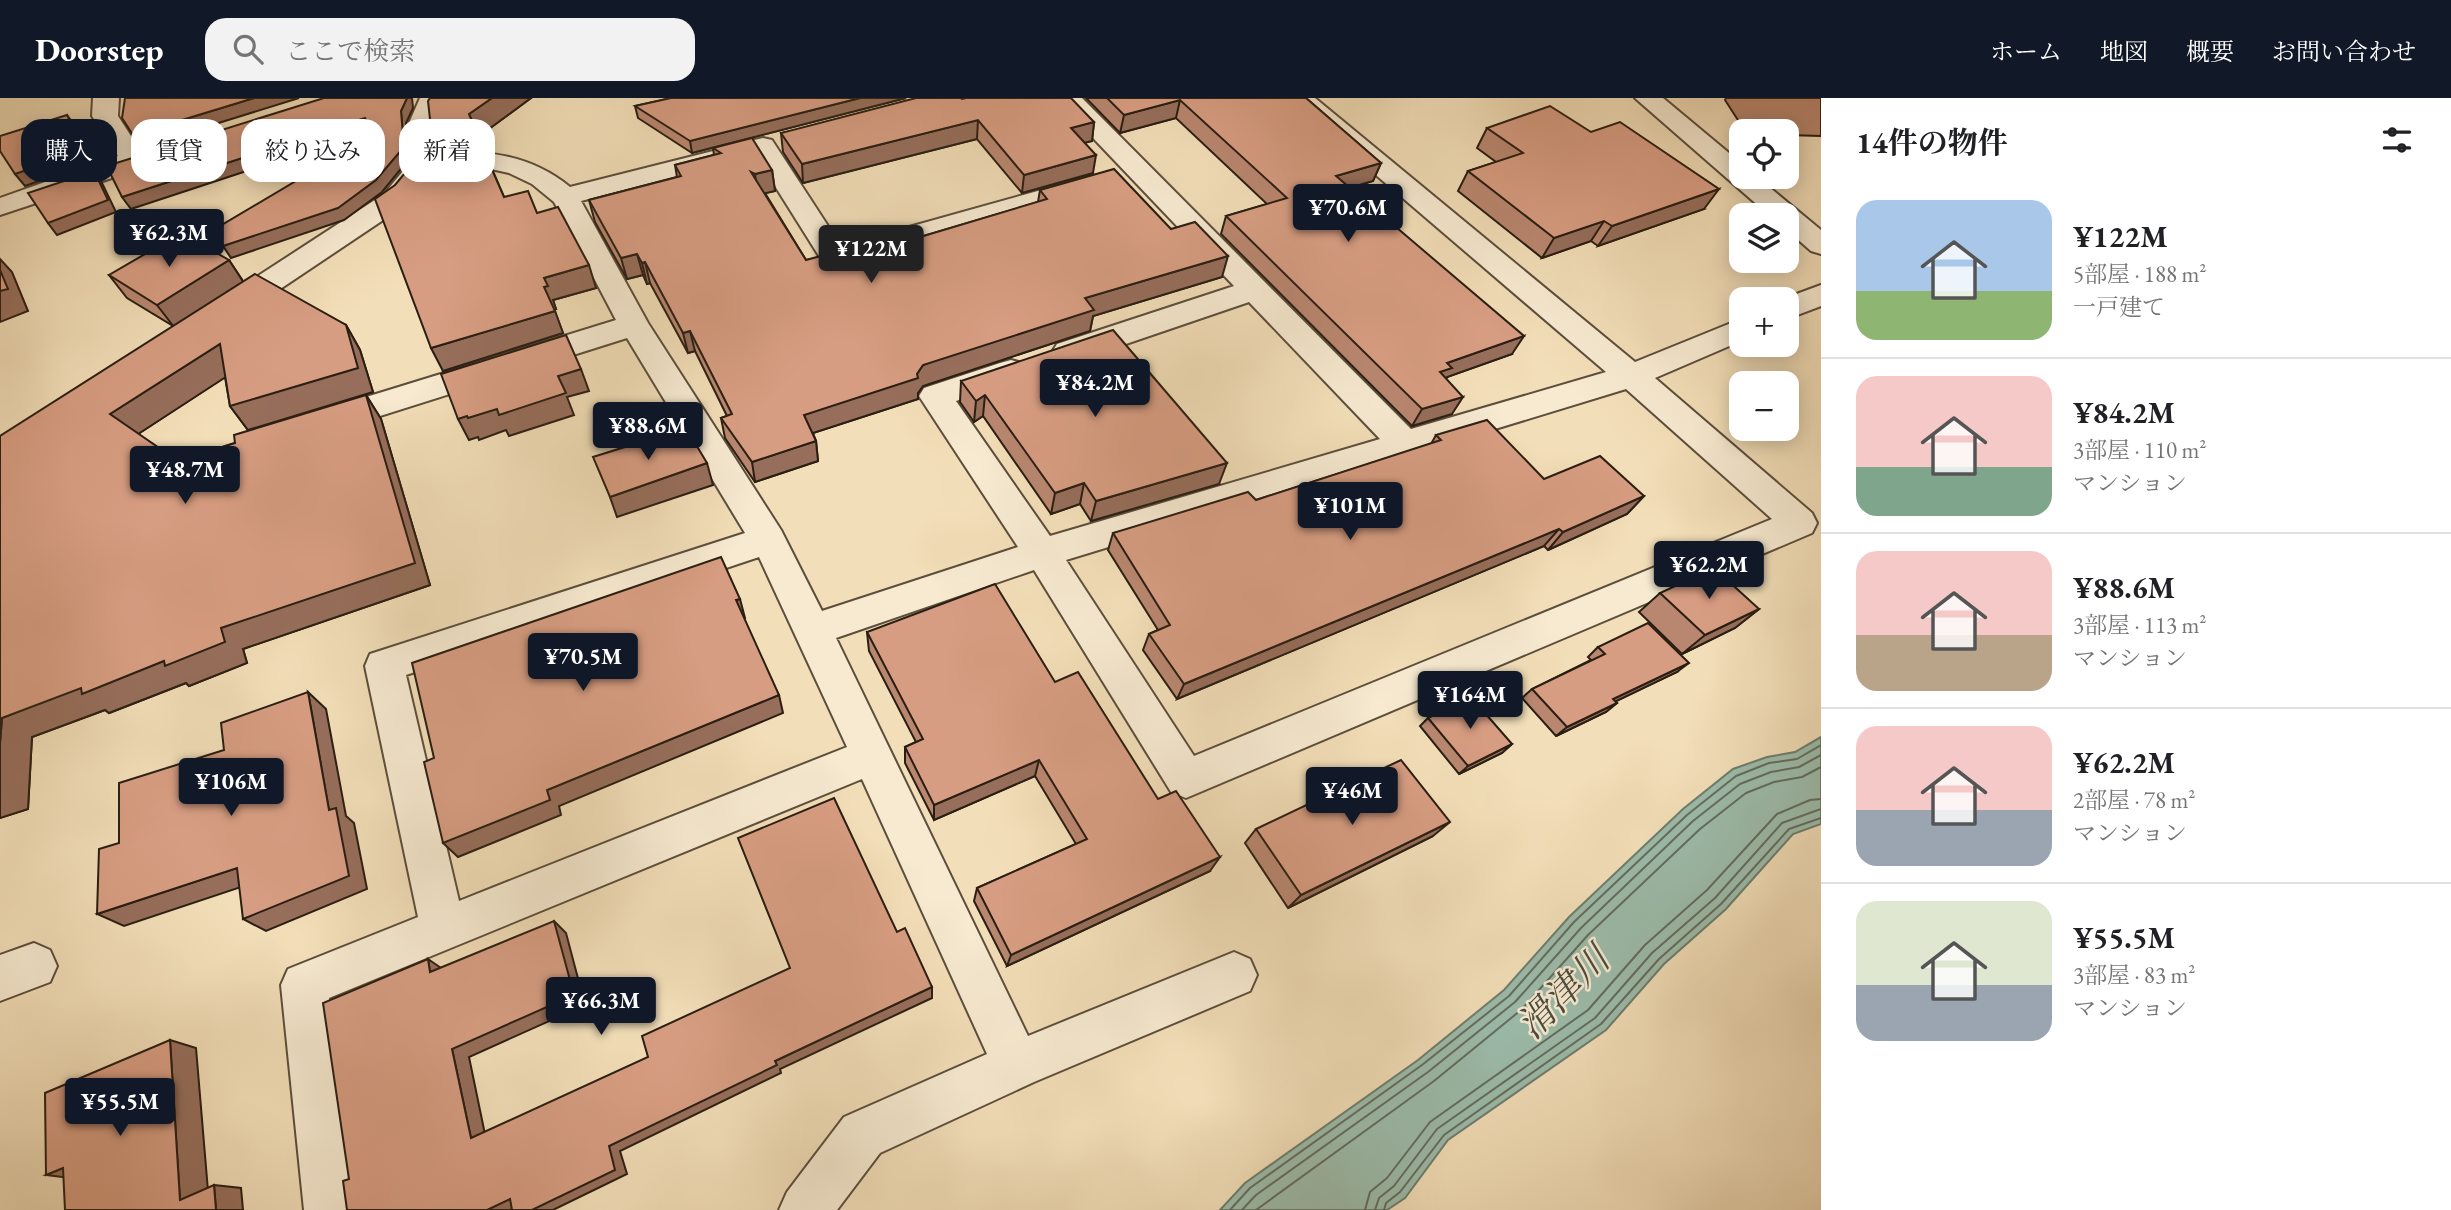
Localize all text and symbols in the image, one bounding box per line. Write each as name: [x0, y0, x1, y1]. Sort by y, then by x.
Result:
search box: [205, 18, 695, 81]
text: Doorstep: [35, 28, 163, 71]
icon: search: [229, 30, 267, 68]
text: ここで検索: [285, 34, 415, 68]
text: ホーム: [1990, 36, 2062, 67]
text: 地図: [2100, 36, 2148, 67]
text: 概要: [2186, 36, 2234, 67]
text: お問い合わせ: [2272, 36, 2416, 67]
chip: 購入: [21, 119, 117, 182]
chip: 賃貸: [131, 119, 227, 182]
chip: 絞り込み: [241, 119, 385, 182]
chip: 新着: [399, 119, 495, 182]
map controls: [1729, 119, 1799, 441]
button: locate: [1729, 119, 1799, 189]
icon: filters: [2378, 121, 2416, 159]
text: 14件の物件: [1856, 123, 2008, 162]
pin: ¥70.6M: [1291, 184, 1405, 244]
text: ¥70.6M: [1309, 192, 1387, 222]
button: layers: [1729, 203, 1799, 273]
pin: ¥62.3M: [112, 209, 226, 269]
text: ¥62.3M: [130, 217, 208, 247]
text: ¥122M: [2073, 217, 2168, 256]
pin: ¥122M: [822, 226, 920, 285]
icon: home: [1912, 228, 1996, 312]
text: ¥122M: [835, 233, 907, 263]
text: 5部屋 · 188 m²: [2073, 259, 2206, 289]
button: +: [1729, 287, 1799, 357]
text: 一戸建て: [2073, 292, 2165, 322]
pin: ¥84.2M: [1038, 360, 1152, 419]
text: ¥84.2M: [1056, 367, 1134, 397]
button: −: [1729, 371, 1799, 441]
text: ¥84.2M: [2073, 393, 2175, 432]
pin: ¥88.6M: [591, 402, 705, 462]
icon: home: [1912, 404, 1996, 488]
text: ¥88.6M: [609, 410, 687, 440]
text: 3部屋 · 110 m²: [2073, 435, 2206, 465]
pin: ¥48.7M: [128, 446, 242, 506]
text: ¥48.7M: [146, 454, 224, 484]
text: マンション: [2073, 468, 2187, 498]
pin: ¥101M: [1301, 482, 1399, 542]
text: ¥101M: [1314, 490, 1386, 520]
pin: ¥62.2M: [1652, 542, 1766, 601]
text: ¥62.2M: [1670, 549, 1748, 579]
text: ¥88.6M: [2073, 568, 2175, 607]
icon: home: [1912, 579, 1996, 663]
text: 3部屋 · 113 m²: [2073, 610, 2206, 640]
pin: ¥70.5M: [526, 634, 640, 693]
text: ¥70.5M: [544, 641, 622, 671]
text: マンション: [2073, 643, 2187, 673]
pin: ¥164M: [1421, 672, 1519, 731]
text: ¥164M: [1434, 679, 1506, 709]
text: ¥62.2M: [2073, 743, 2175, 782]
icon: home: [1912, 754, 1996, 838]
pin: ¥106M: [182, 758, 280, 818]
text: ¥106M: [195, 766, 267, 796]
pin: ¥46M: [1311, 768, 1393, 827]
text: ¥46M: [1322, 775, 1382, 805]
text: 2部屋 · 78 m²: [2073, 785, 2195, 815]
text: マンション: [2073, 818, 2187, 848]
text: ¥55.5M: [2073, 918, 2175, 957]
icon: home: [1912, 929, 1996, 1013]
water label: 滑津川: [1507, 933, 1622, 1048]
text: 3部屋 · 83 m²: [2073, 960, 2195, 990]
pin: ¥66.3M: [544, 978, 658, 1037]
text: ¥66.3M: [562, 985, 640, 1015]
text: マンション: [2073, 993, 2187, 1023]
pin: ¥55.5M: [63, 1079, 177, 1138]
text: ¥55.5M: [81, 1086, 159, 1116]

